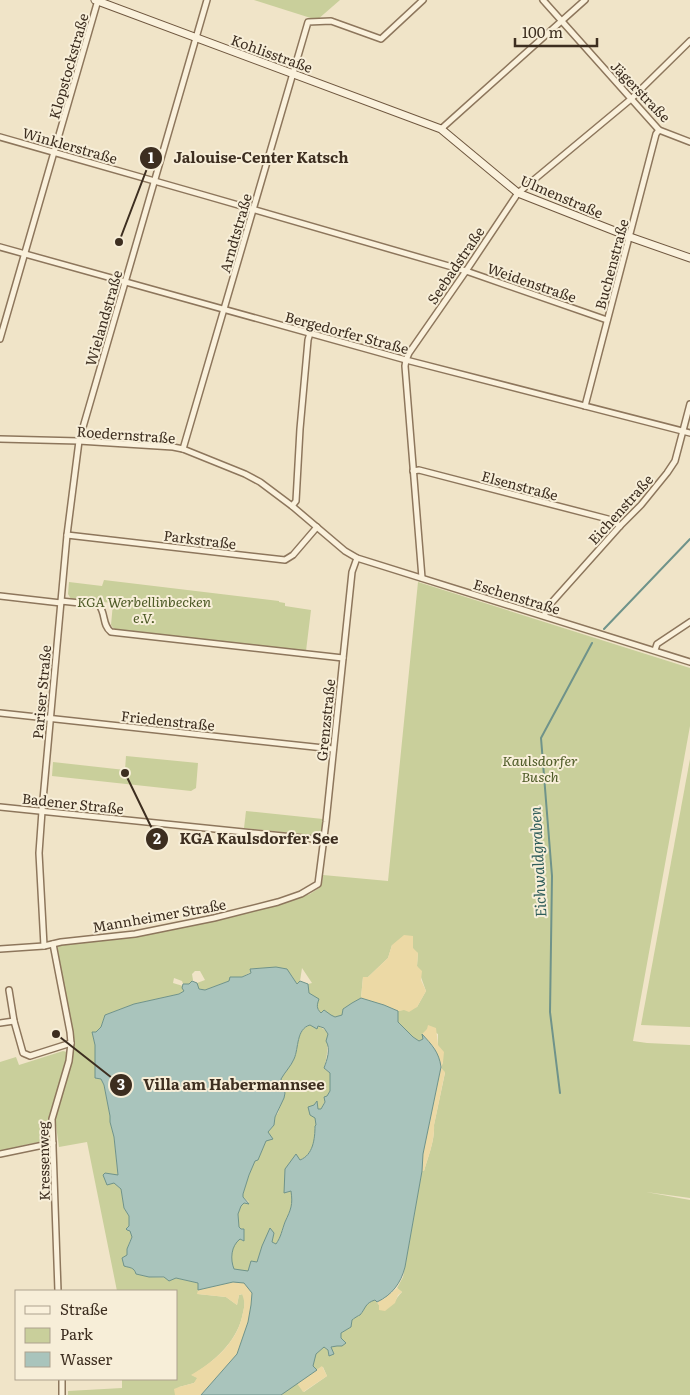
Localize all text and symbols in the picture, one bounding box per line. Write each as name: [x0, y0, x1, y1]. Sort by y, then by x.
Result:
street label: Klopstockstraße: [43, 11, 93, 121]
scale bar: [515, 15, 598, 47]
text: 100 m: [522, 20, 563, 43]
street label: Kohlisstraße: [228, 29, 316, 77]
street label: Jägerstraße: [607, 56, 675, 126]
street label: Winklerstraße: [20, 122, 120, 168]
callout: Jalouise-Center Katsch: [138, 143, 358, 173]
text: 1: [148, 145, 154, 168]
text: Jalouise-Center Katsch: [173, 145, 349, 168]
street label: Ulmenstraße: [518, 170, 606, 222]
street label: Arndtstraße: [214, 191, 256, 275]
street label: Buchenstraße: [589, 217, 633, 311]
street label: Seebadstraße: [422, 222, 488, 308]
street label: Weidenstraße: [485, 257, 579, 307]
street label: Wielandstraße: [80, 268, 126, 368]
street label: Bergedorfer Straße: [283, 306, 411, 358]
street label: Roedernstraße: [76, 421, 176, 447]
street label: Elsenstraße: [479, 465, 561, 505]
street label: Eichenstraße: [583, 469, 657, 549]
street label: Parkstraße: [162, 525, 238, 553]
street label: Eschenstraße: [471, 573, 563, 619]
park label: KGA Werbellinbecken e.V.: [77, 591, 212, 627]
street label: Pariser Straße: [27, 644, 55, 740]
street label: Grenzstraße: [311, 678, 339, 762]
street label: Friedenstraße: [120, 705, 216, 735]
park label: Kaulsdorfer Busch: [502, 750, 578, 786]
street label: Badener Straße: [21, 788, 125, 818]
water label: Eichwaldgraben: [523, 806, 551, 918]
callout: KGA Kaulsdorfer See: [145, 824, 349, 854]
text: 2: [153, 826, 161, 849]
text: KGA Kaulsdorfer See: [179, 826, 339, 849]
street label: Mannheimer Straße: [91, 893, 227, 937]
callout: Villa am Habermannsee: [108, 1070, 335, 1100]
text: 3: [117, 1072, 125, 1095]
text: Villa am Habermannsee: [143, 1072, 325, 1095]
street label: Kressenweg: [32, 1121, 54, 1201]
legend: [15, 1290, 178, 1380]
text: Straße: [60, 1297, 108, 1320]
text: Park: [60, 1322, 94, 1345]
text: Wasser: [60, 1347, 112, 1370]

